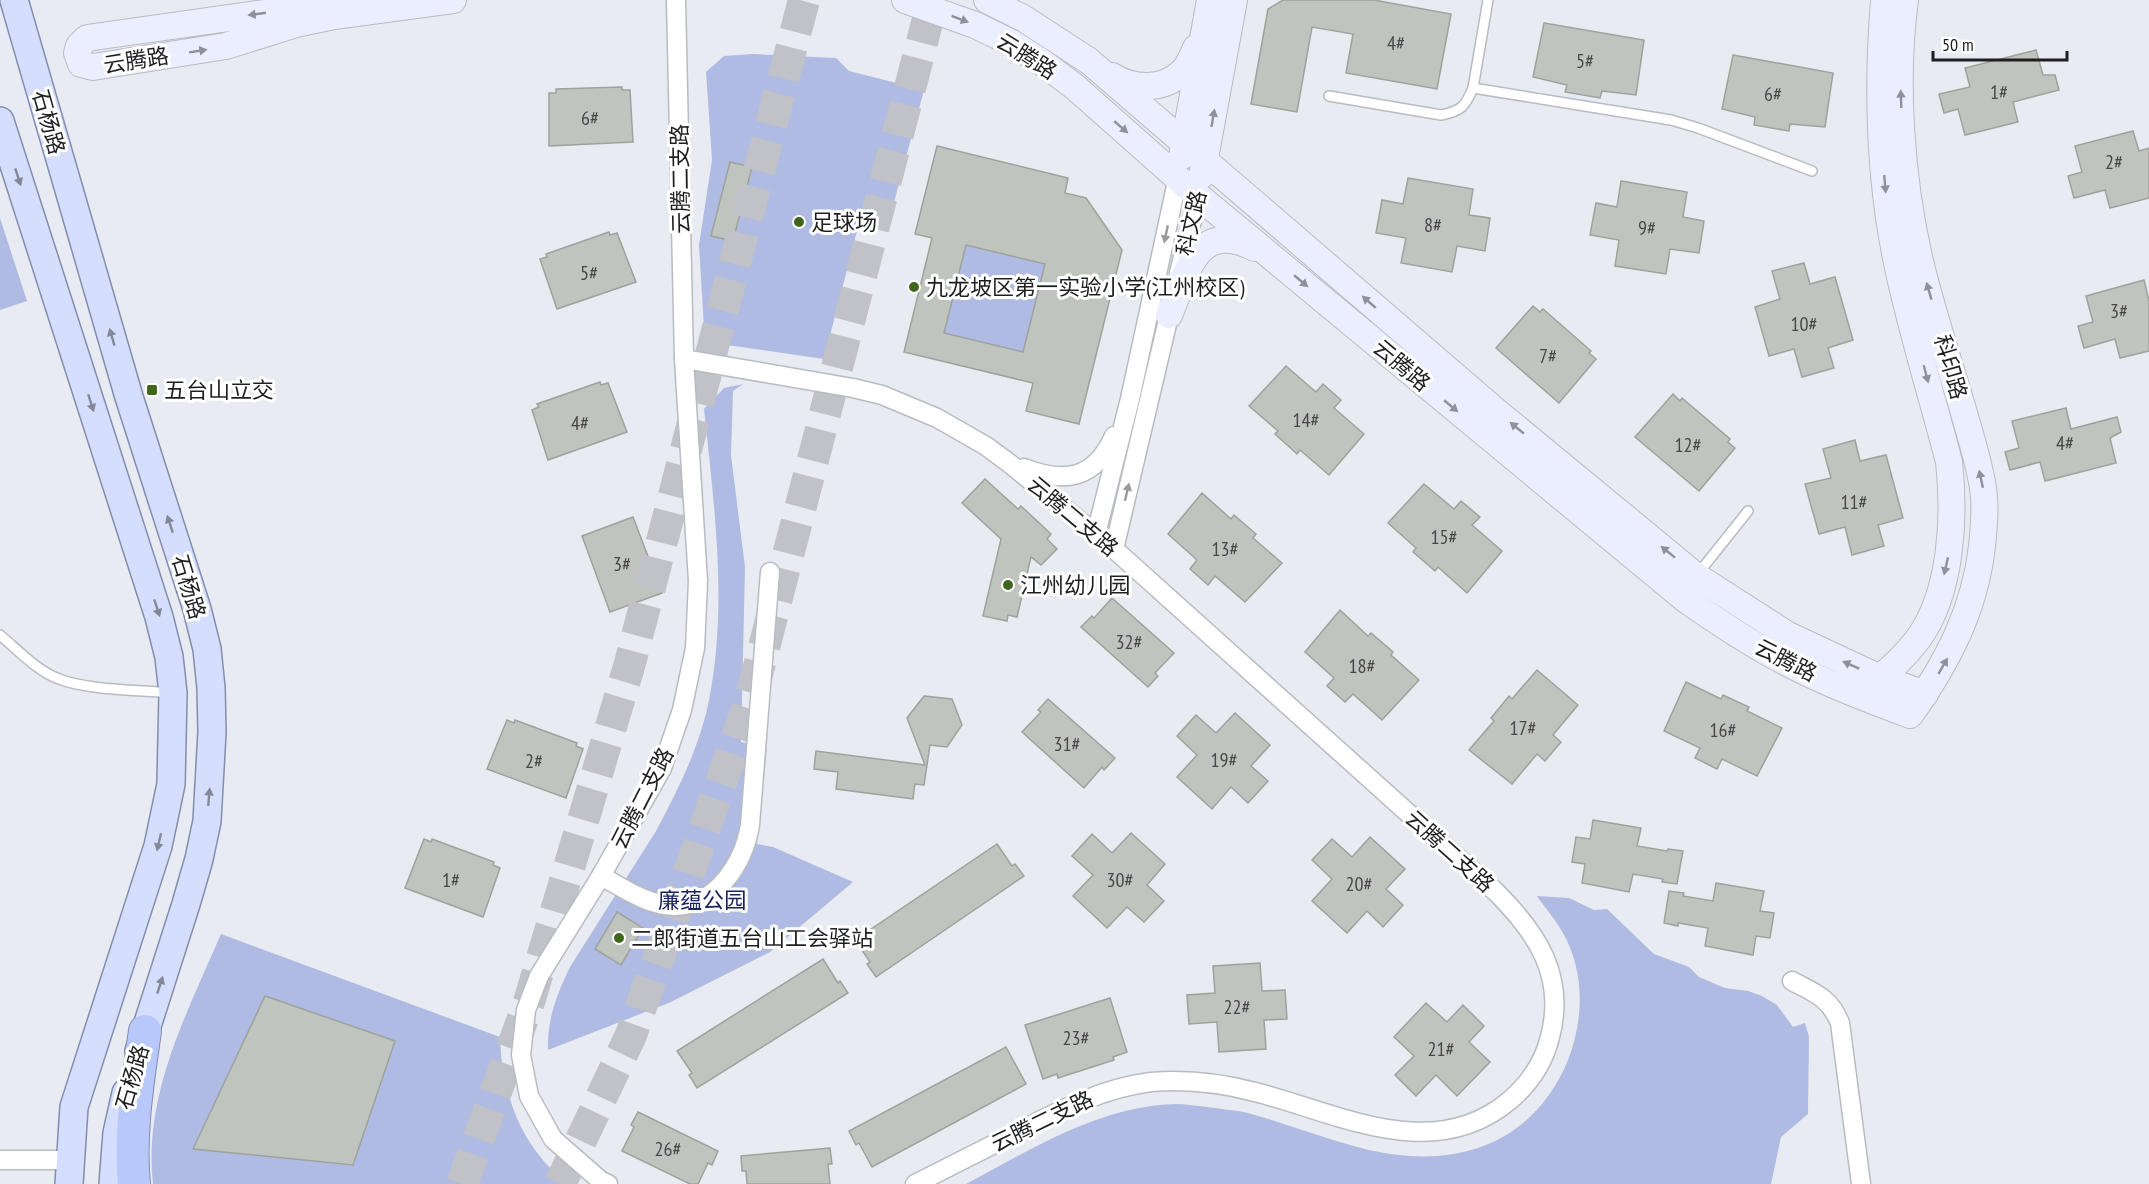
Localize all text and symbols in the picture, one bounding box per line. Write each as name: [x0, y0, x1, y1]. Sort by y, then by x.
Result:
one-way arrow: [248, 10, 267, 19]
one-way arrow: [951, 15, 969, 24]
scale bar: [1933, 24, 2066, 62]
street label: 云腾路: [992, 27, 1062, 85]
house number: 4#: [1387, 30, 1405, 56]
text: 50 m: [1942, 33, 1974, 56]
street label: 云腾路: [101, 41, 171, 79]
one-way arrow: [188, 46, 207, 55]
house number: 5#: [1576, 48, 1594, 74]
house number: 1#: [1990, 79, 2008, 105]
house number: 6#: [1764, 81, 1782, 107]
street label: 石杨路: [26, 86, 72, 158]
one-way arrow: [1897, 89, 1906, 108]
house number: 6#: [581, 105, 599, 131]
one-way arrow: [1209, 108, 1218, 127]
one-way arrow: [1113, 120, 1128, 133]
street label: 云腾二支路: [665, 124, 695, 234]
house number: 2#: [2105, 149, 2123, 175]
one-way arrow: [14, 168, 23, 186]
one-way arrow: [1880, 175, 1890, 194]
street label: 科文路: [1170, 188, 1212, 258]
place label: 足球场: [811, 208, 877, 236]
house number: 8#: [1424, 212, 1442, 238]
marker: 足球场: [792, 215, 806, 229]
house number: 9#: [1638, 215, 1656, 241]
one-way arrow: [1161, 225, 1170, 244]
house number: 5#: [580, 260, 598, 286]
place label: 九龙坡区第一实验小学(江州校区): [926, 273, 1245, 301]
one-way arrow: [1293, 275, 1309, 288]
marker: 九龙坡区第一实验小学(江州校区): [907, 280, 921, 294]
one-way arrow: [1924, 282, 1933, 300]
one-way arrow: [1362, 296, 1377, 309]
house number: 3#: [2110, 298, 2128, 324]
house number: 10#: [1791, 311, 1818, 337]
one-way arrow: [107, 328, 116, 346]
street label: 科印路: [1928, 331, 1974, 403]
street label: 云腾路: [1368, 333, 1436, 397]
house number: 7#: [1539, 343, 1557, 369]
one-way arrow: [1922, 365, 1932, 384]
place label: 五台山立交: [164, 376, 274, 404]
marker: 五台山立交: [145, 383, 159, 397]
one-way arrow: [86, 394, 96, 412]
one-way arrow: [1443, 399, 1459, 412]
house number: 14#: [1293, 407, 1320, 433]
house number: 4#: [571, 410, 589, 436]
one-way arrow: [1510, 422, 1525, 435]
house number: 4#: [2056, 430, 2074, 456]
house number: 12#: [1675, 432, 1702, 458]
one-way arrow: [1976, 469, 1985, 488]
street label: 云腾二支路: [1022, 470, 1124, 562]
one-way arrow: [1123, 483, 1133, 502]
house number: 11#: [1841, 489, 1868, 515]
one-way arrow: [164, 515, 174, 533]
house number: 15#: [1431, 524, 1458, 550]
house number: 13#: [1212, 536, 1239, 562]
one-way arrow: [1661, 546, 1676, 559]
street label: 石杨路: [166, 551, 212, 623]
house number: 3#: [613, 551, 631, 577]
one-way arrow: [1941, 557, 1951, 575]
place label: 江州幼儿园: [1020, 571, 1130, 599]
marker: 江州幼儿园: [1001, 578, 1015, 592]
one-way arrow: [153, 599, 162, 617]
house number: 32#: [1116, 629, 1143, 655]
street label: 云腾路: [1750, 633, 1822, 687]
house number: 18#: [1349, 653, 1376, 679]
one-way arrow: [1937, 658, 1948, 674]
one-way arrow: [1841, 660, 1859, 670]
house number: 17#: [1510, 715, 1537, 741]
house number: 16#: [1710, 717, 1737, 743]
house number: 31#: [1054, 731, 1081, 757]
street label: 云腾二支路: [605, 743, 679, 853]
house number: 19#: [1211, 747, 1238, 773]
house number: 2#: [525, 748, 543, 774]
one-way arrow: [204, 787, 214, 806]
street label: 云腾二支路: [1400, 804, 1500, 898]
one-way arrow: [153, 833, 163, 851]
house number: 1#: [442, 867, 460, 893]
house number: 30#: [1107, 867, 1134, 893]
house number: 20#: [1346, 871, 1373, 897]
park label: 廉蕴公园: [658, 886, 746, 914]
place label: 二郎街道五台山工会驿站: [631, 924, 873, 952]
marker: 二郎街道五台山工会驿站: [612, 931, 626, 945]
one-way arrow: [156, 976, 165, 994]
house number: 22#: [1224, 994, 1251, 1020]
house number: 23#: [1063, 1025, 1090, 1051]
house number: 21#: [1428, 1036, 1455, 1062]
street label: 石杨路: [109, 1041, 155, 1113]
street label: 云腾二支路: [986, 1084, 1098, 1158]
house number: 26#: [655, 1136, 682, 1162]

